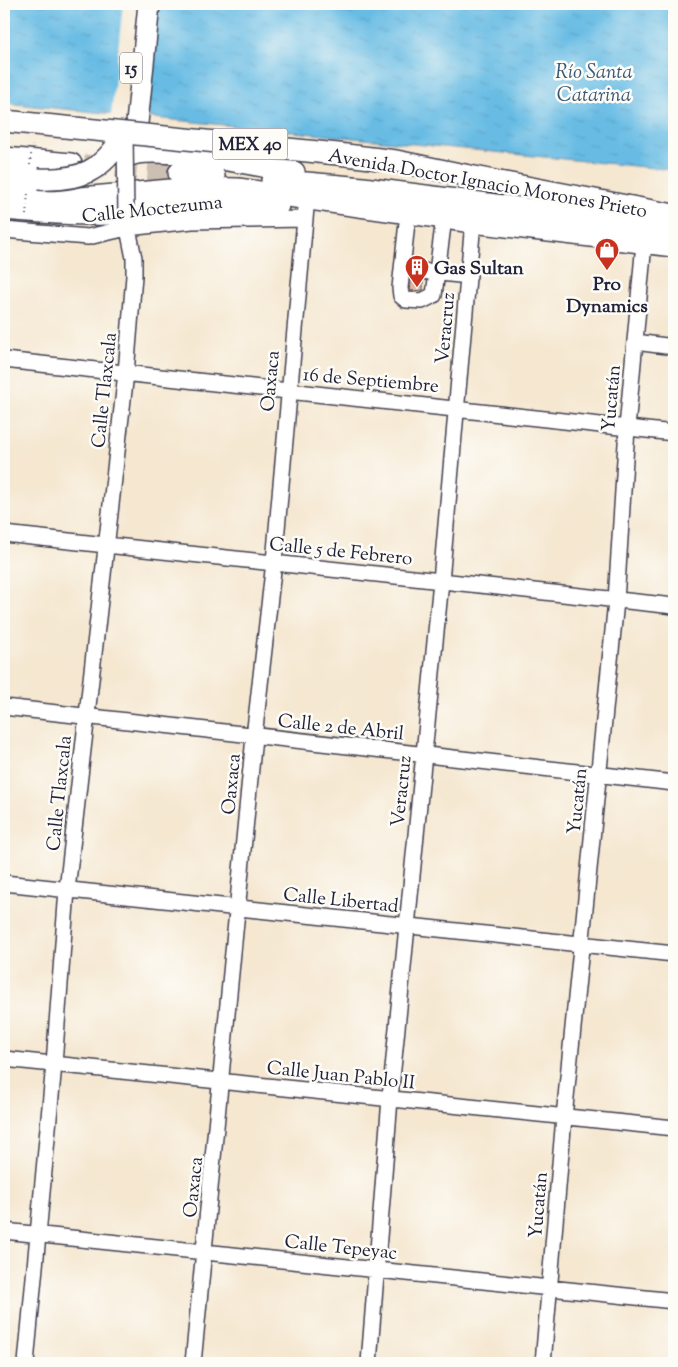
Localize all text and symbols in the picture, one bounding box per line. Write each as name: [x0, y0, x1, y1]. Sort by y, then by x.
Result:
road number: 15: [120, 52, 142, 84]
water label: Río Santa Catarina: [555, 59, 633, 111]
road number: MEX 40: [212, 128, 288, 160]
street label: Avenida Doctor Ignacio Morones Prieto: [326, 143, 649, 226]
street label: Calle Moctezuma: [81, 190, 224, 231]
shop icon: Pro Dynamics: [594, 237, 620, 271]
building icon: Gas Sultan: [404, 254, 430, 288]
place label: Gas Sultan: [434, 256, 524, 283]
place label: Pro Dynamics: [566, 272, 648, 321]
street label: Veracruz: [430, 291, 463, 365]
street label: Calle Tlaxcala: [86, 331, 125, 449]
street label: Oaxaca: [255, 349, 288, 413]
street label: 16 de Septiembre: [302, 362, 440, 401]
street label: Yucatán: [596, 364, 629, 433]
street label: Calle 5 de Febrero: [268, 532, 414, 573]
street label: Calle 2 de Abril: [276, 708, 405, 749]
street label: Calle Tlaxcala: [41, 734, 80, 852]
street label: Oaxaca: [216, 752, 249, 816]
street label: Veracruz: [385, 754, 420, 828]
street label: Yucatán: [562, 767, 595, 836]
street label: Calle Libertad: [282, 882, 400, 921]
street label: Calle Juan Pablo II: [265, 1055, 416, 1098]
street label: Oaxaca: [178, 1155, 211, 1219]
street label: Yucatán: [523, 1171, 556, 1240]
street label: Calle Tepeyac: [283, 1229, 399, 1268]

